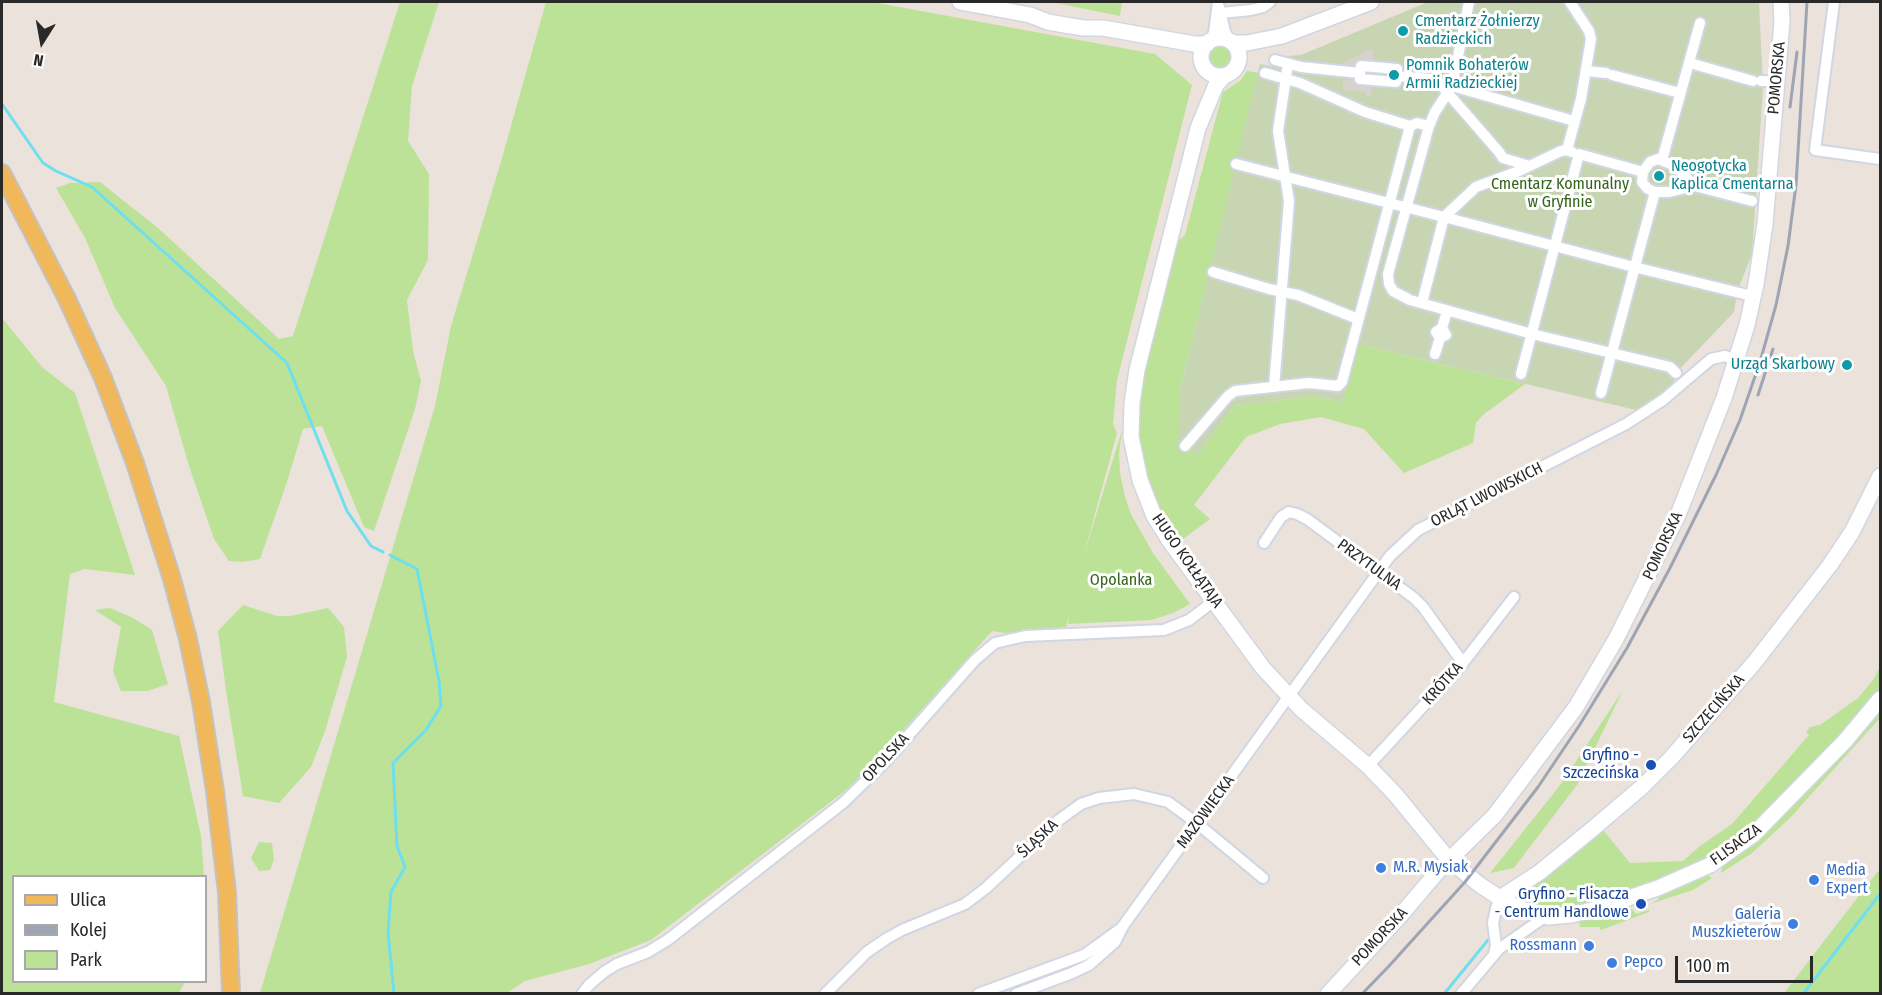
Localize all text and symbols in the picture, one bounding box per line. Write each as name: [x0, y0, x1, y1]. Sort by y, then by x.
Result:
north arrow: [12, 12, 72, 72]
place label: Cmentarz Żołnierzy Radzieckich: [1415, 12, 1540, 50]
marker: Cmentarz Żołnierzy Radzieckich: [1396, 24, 1410, 38]
street label: POMORSKA: [1764, 41, 1790, 115]
text: N: [32, 50, 45, 70]
place label: Pomnik Bohaterów Armii Radzieckiej: [1406, 56, 1529, 94]
marker: Pomnik Bohaterów Armii Radzieckiej: [1387, 68, 1401, 82]
place label: Neogotycka Kaplica Cmentarna: [1671, 157, 1794, 195]
marker: Neogotycka Kaplica Cmentarna: [1652, 169, 1666, 183]
park label: Cmentarz Komunalny w Gryfinie: [1491, 175, 1629, 213]
place label: Urząd Skarbowy: [1731, 355, 1835, 375]
marker: Urząd Skarbowy: [1840, 358, 1854, 372]
street label: ORLĄT LWOWSKICH: [1428, 458, 1546, 532]
street label: POMORSKA: [1639, 509, 1687, 583]
street label: HUGO KOŁŁĄTAJA: [1147, 510, 1227, 612]
street label: PRZYTULNA: [1333, 535, 1405, 595]
park label: Opolanka: [1090, 571, 1152, 591]
street label: KRÓTKA: [1419, 659, 1467, 709]
street label: SZCZECIŃSKA: [1679, 671, 1749, 747]
street label: OPOLSKA: [858, 729, 914, 787]
place label: Gryfino - Szczecińska: [1563, 746, 1639, 784]
marker: Gryfino - Szczecińska: [1644, 758, 1658, 772]
street label: MAZOWIECKA: [1173, 772, 1239, 852]
street label: ŚLĄSKA: [1014, 816, 1062, 862]
street label: FLISACZA: [1707, 820, 1765, 870]
place label: M.R. Mysiak: [1393, 858, 1468, 878]
marker: M.R. Mysiak: [1374, 861, 1388, 875]
place label: Media Expert: [1826, 861, 1868, 899]
marker: Media Expert: [1807, 873, 1821, 887]
legend: [12, 875, 207, 983]
place label: Gryfino - Flisacza - Centrum Handlowe: [1494, 885, 1629, 923]
text: Ulica: [70, 889, 106, 911]
marker: Gryfino - Flisacza - Centrum Handlowe: [1634, 897, 1648, 911]
street label: POMORSKA: [1348, 904, 1412, 970]
place label: Galeria Muszkieterów: [1692, 905, 1781, 943]
marker: Galeria Muszkieterów: [1786, 917, 1800, 931]
text: Kolej: [70, 919, 107, 941]
place label: Rossmann: [1510, 936, 1577, 956]
marker: Rossmann: [1582, 939, 1596, 953]
scale bar: [1678, 944, 1816, 982]
text: Park: [70, 949, 102, 971]
place label: Pepco: [1624, 953, 1663, 973]
text: 100 m: [1686, 955, 1730, 977]
marker: Pepco: [1605, 956, 1619, 970]

